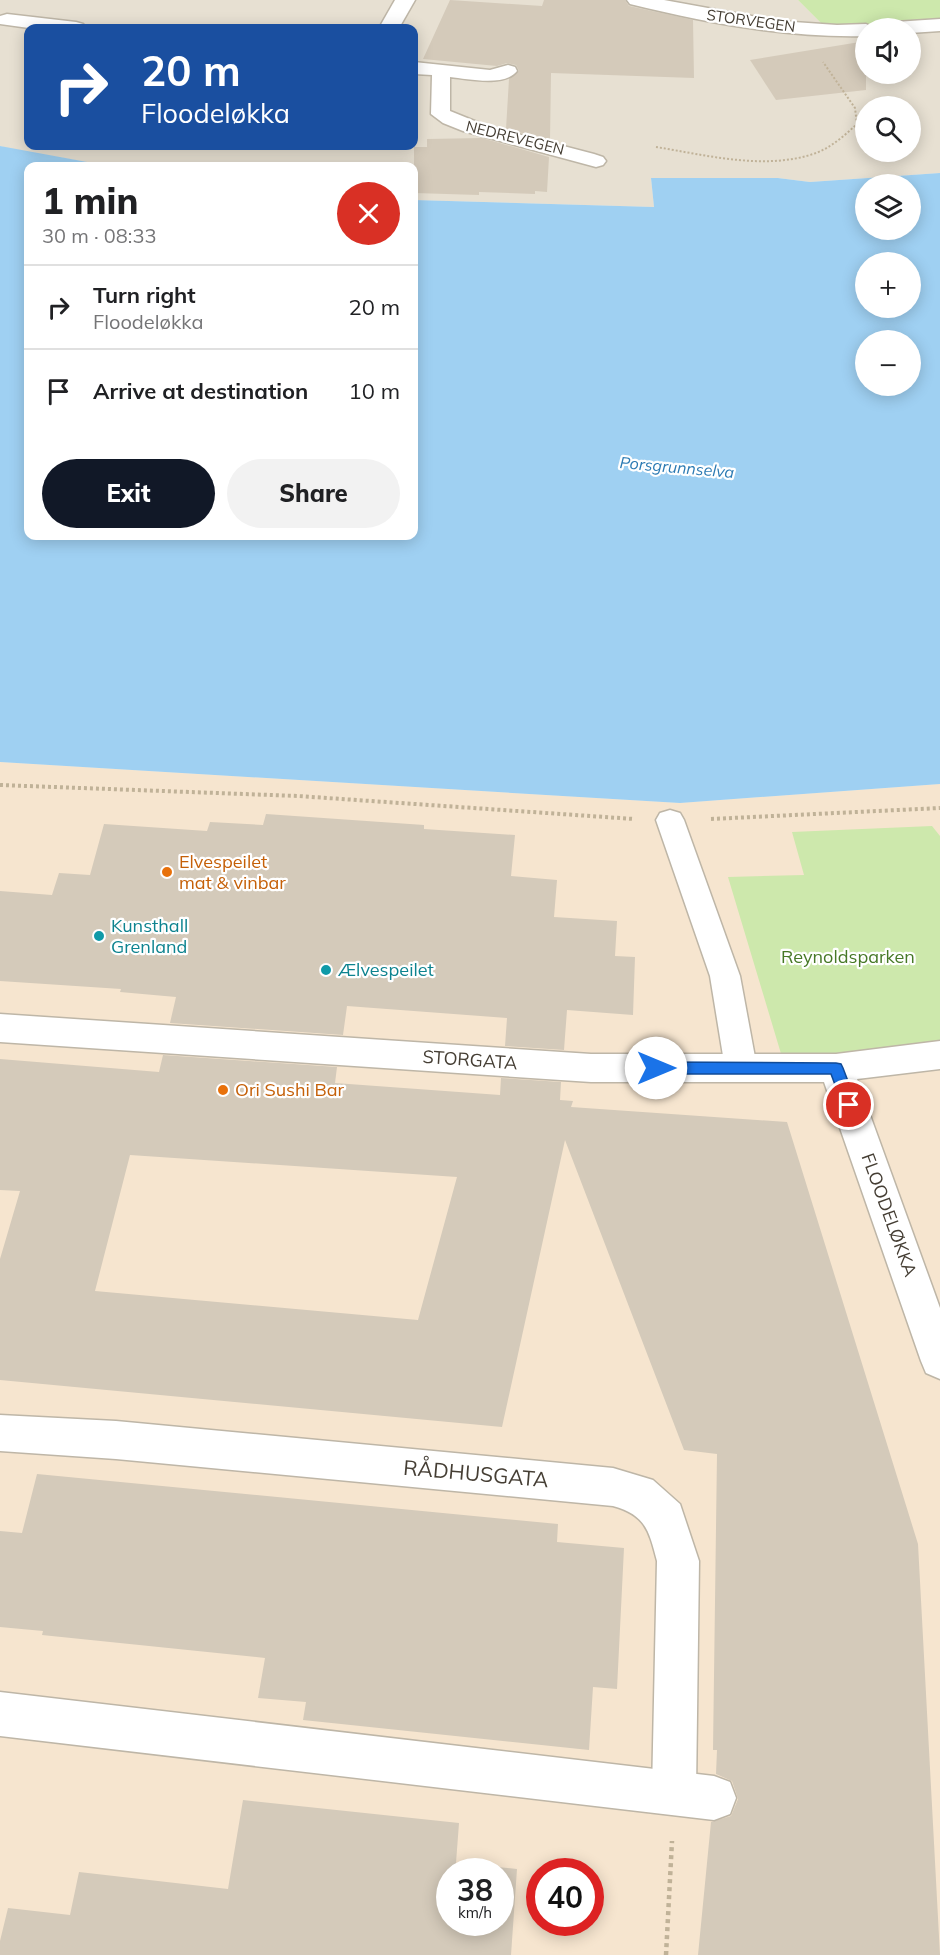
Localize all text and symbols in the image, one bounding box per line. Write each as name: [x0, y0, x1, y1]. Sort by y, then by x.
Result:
street label: STORVEGEN: [705, 5, 797, 36]
map controls: [855, 18, 921, 396]
button: sound: [855, 18, 921, 84]
text: 20 m: [141, 44, 241, 97]
icon: right: [42, 48, 120, 126]
text: Floodeløkka: [141, 96, 290, 130]
button: search: [855, 96, 921, 162]
street label: NEDREVEGEN: [464, 116, 566, 159]
button: layers: [855, 174, 921, 240]
text: 1 min: [42, 178, 138, 223]
button: close: [337, 182, 400, 245]
text: 30 m · 08:33: [42, 223, 156, 248]
button: +: [855, 252, 921, 318]
text: Turn right: [93, 281, 196, 309]
icon: right: [42, 291, 75, 324]
text: 20 m: [349, 293, 400, 321]
text: Floodeløkka: [93, 309, 203, 334]
button: −: [855, 330, 921, 396]
icon: arrive: [42, 375, 75, 408]
text: Arrive at destination: [93, 377, 308, 405]
text: 10 m: [349, 377, 400, 405]
water label: Porsgrunnselva: [619, 452, 735, 482]
button: Exit: [42, 459, 215, 528]
button: Share: [227, 459, 400, 528]
place label: Elvespeilet mat & vinbar: [179, 850, 286, 894]
marker: Elvespeilet mat & vinbar: [160, 865, 174, 879]
place label: Kunsthall Grenland: [111, 914, 188, 958]
marker: Kunsthall Grenland: [92, 929, 106, 943]
park label: Reynoldsparken: [781, 945, 915, 968]
place label: Ælvespeilet: [337, 958, 434, 981]
marker: Ælvespeilet: [319, 963, 333, 977]
position arrow: [624, 1036, 688, 1100]
street label: STORGATA: [422, 1045, 518, 1074]
place label: Ori Sushi Bar: [235, 1078, 345, 1101]
pin: [823, 1079, 874, 1130]
marker: Ori Sushi Bar: [216, 1083, 230, 1097]
icon: arrive: [832, 1088, 865, 1121]
street label: FLOODELØKKA: [856, 1150, 922, 1280]
street label: RÅDHUSGATA: [402, 1454, 550, 1492]
speed limit sign: 40: [526, 1858, 604, 1936]
text: 38: [457, 1871, 493, 1909]
text: km/h: [458, 1903, 492, 1922]

